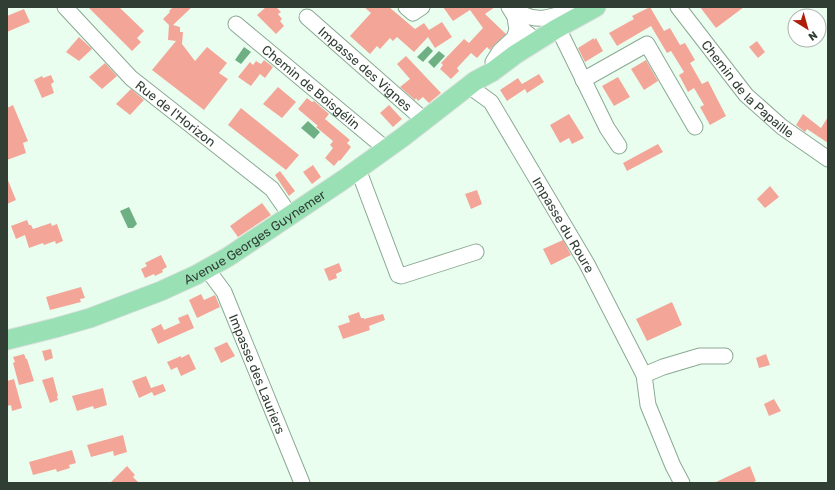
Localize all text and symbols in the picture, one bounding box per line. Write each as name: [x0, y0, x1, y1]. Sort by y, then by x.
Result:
north arrow: [787, 8, 827, 48]
street label: Impasse des Vignes: [315, 24, 415, 114]
text: N: [806, 28, 820, 43]
street label: Chemin de la Papaille: [698, 37, 797, 141]
street label: Chemin de Boisgélin: [259, 42, 363, 132]
street label: Rue de l'Horizon: [132, 78, 219, 150]
street label: Impasse du Roure: [529, 175, 597, 275]
street label: Avenue Georges Guynemer: [181, 187, 328, 288]
street label: Impasse des Lauriers: [226, 312, 288, 436]

